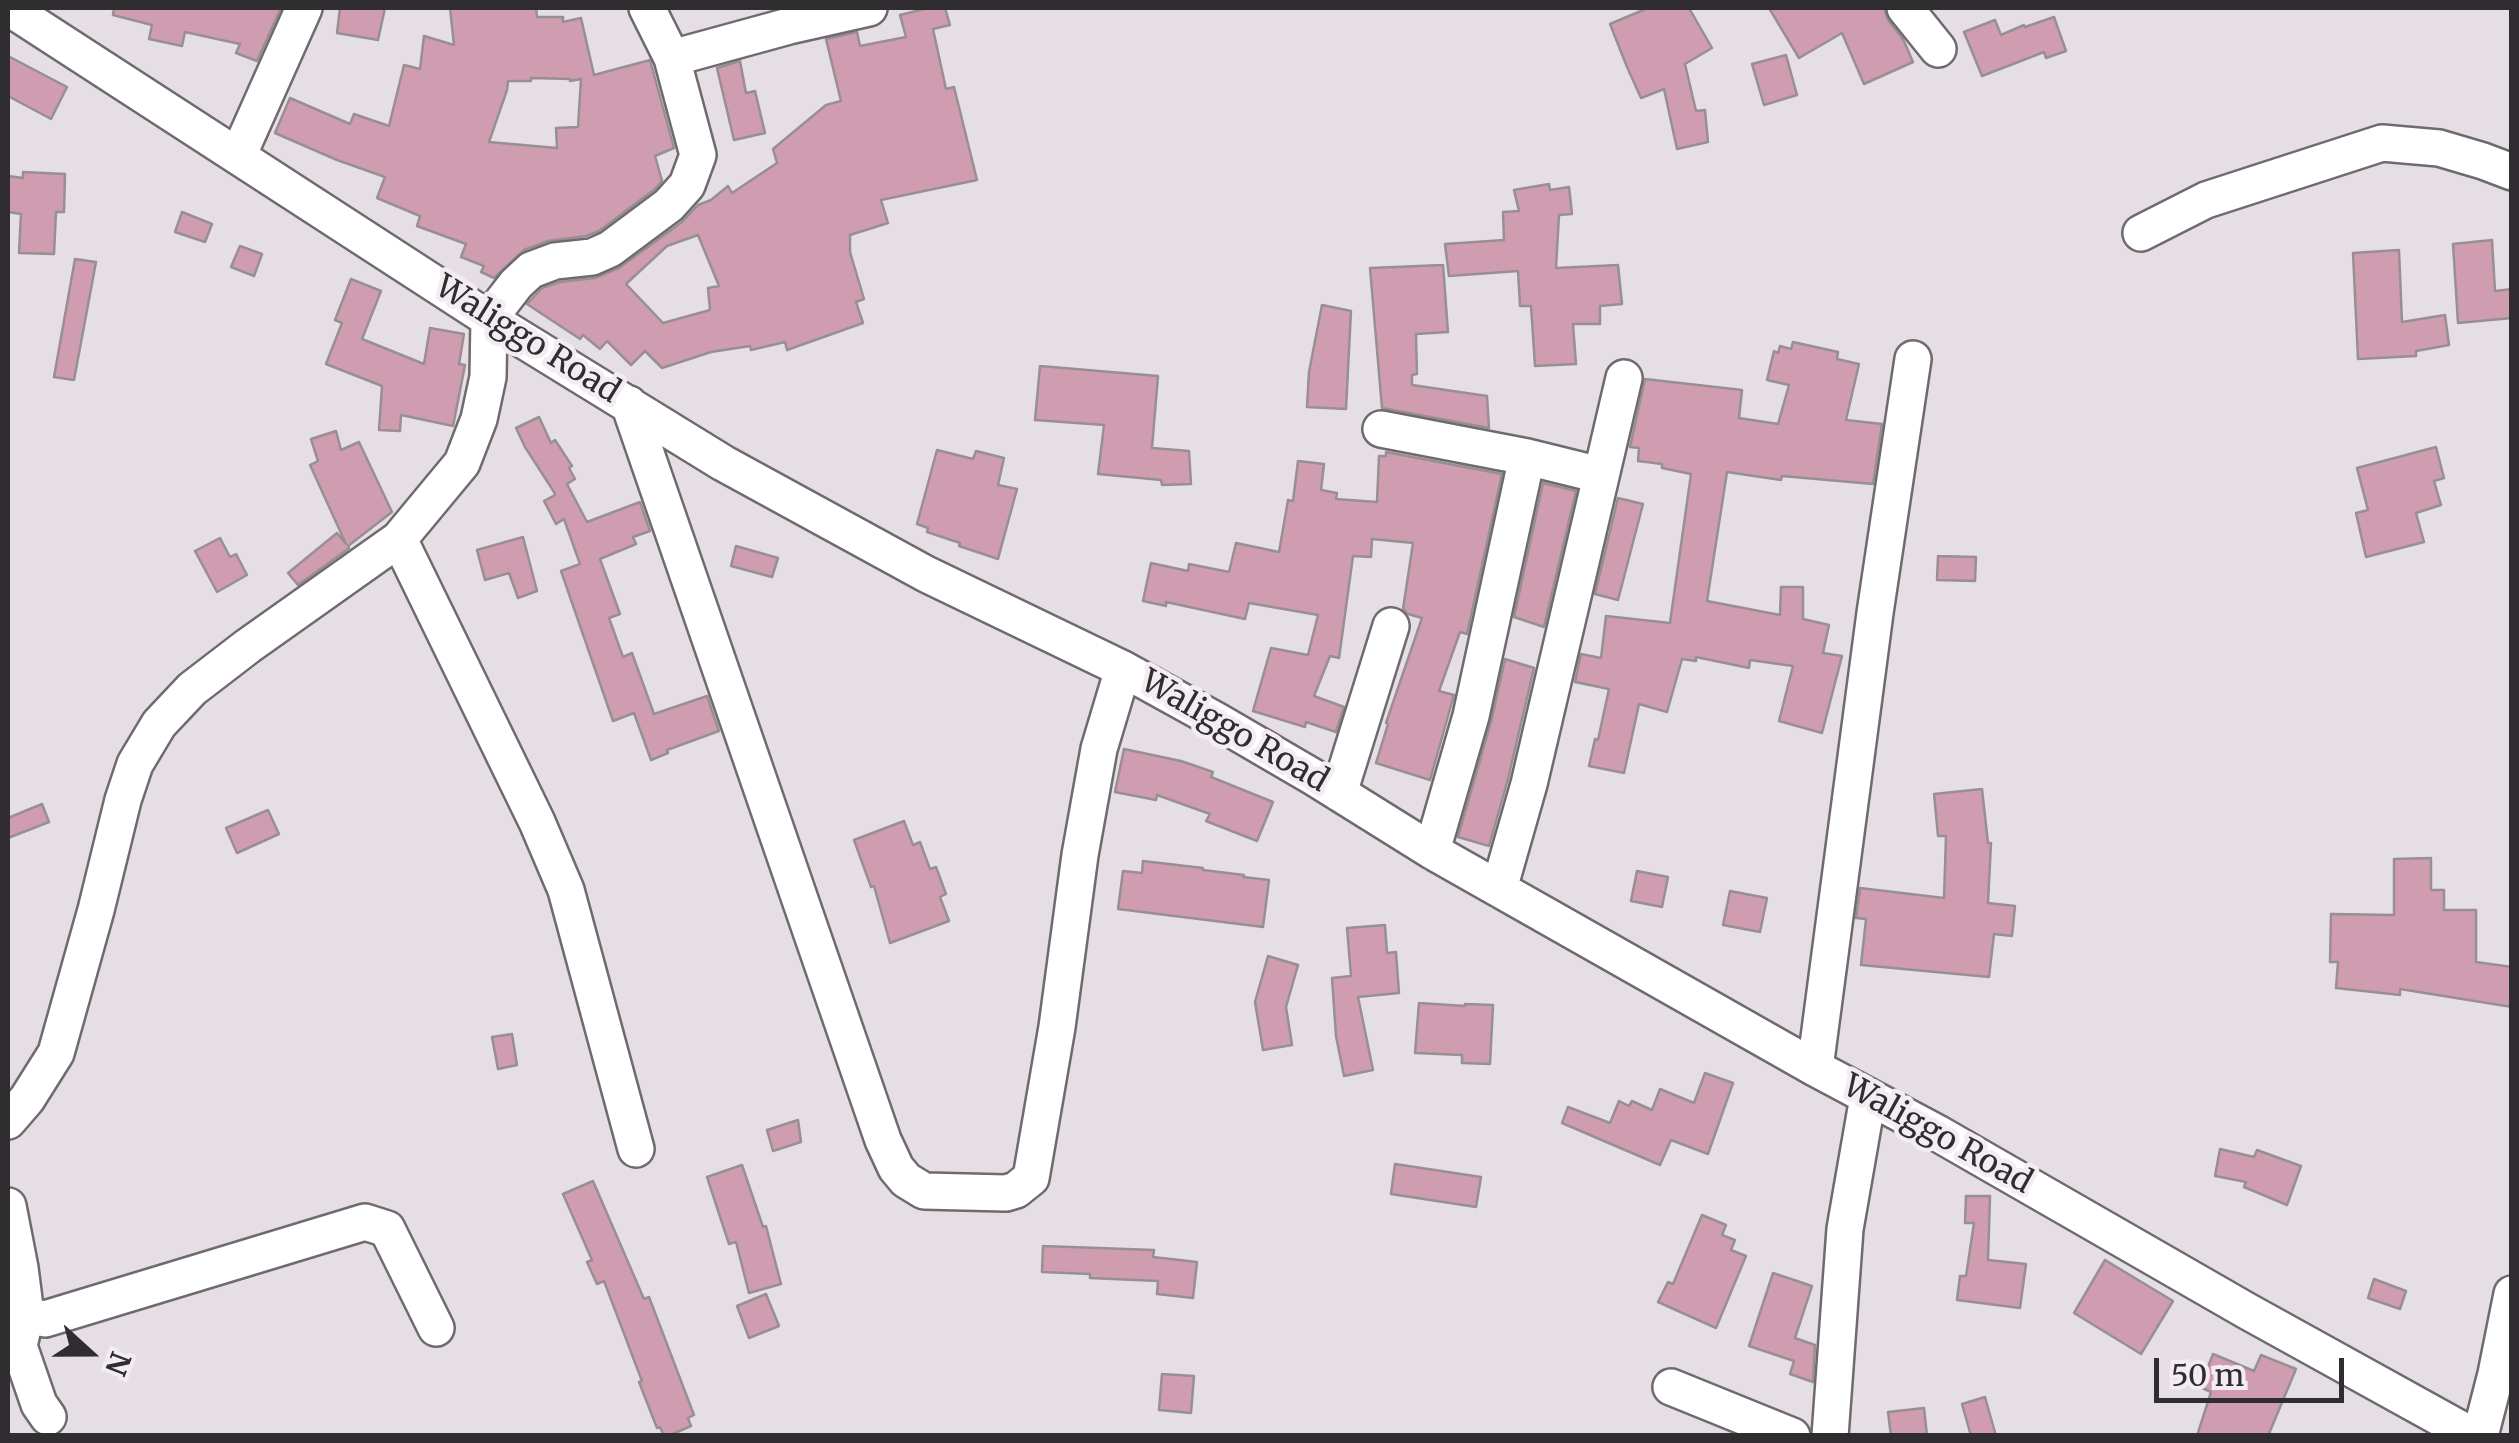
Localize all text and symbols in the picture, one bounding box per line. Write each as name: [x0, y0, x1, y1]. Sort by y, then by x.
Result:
street label: Waliggo Road: [428, 268, 626, 412]
street label: Waliggo Road: [1133, 663, 1335, 801]
street label: Waliggo Road: [1836, 1067, 2038, 1203]
north arrow: [40, 1303, 140, 1403]
scale bar: [2159, 1338, 2349, 1400]
text: N: [97, 1347, 139, 1381]
text: 50 m: [2171, 1356, 2244, 1394]

